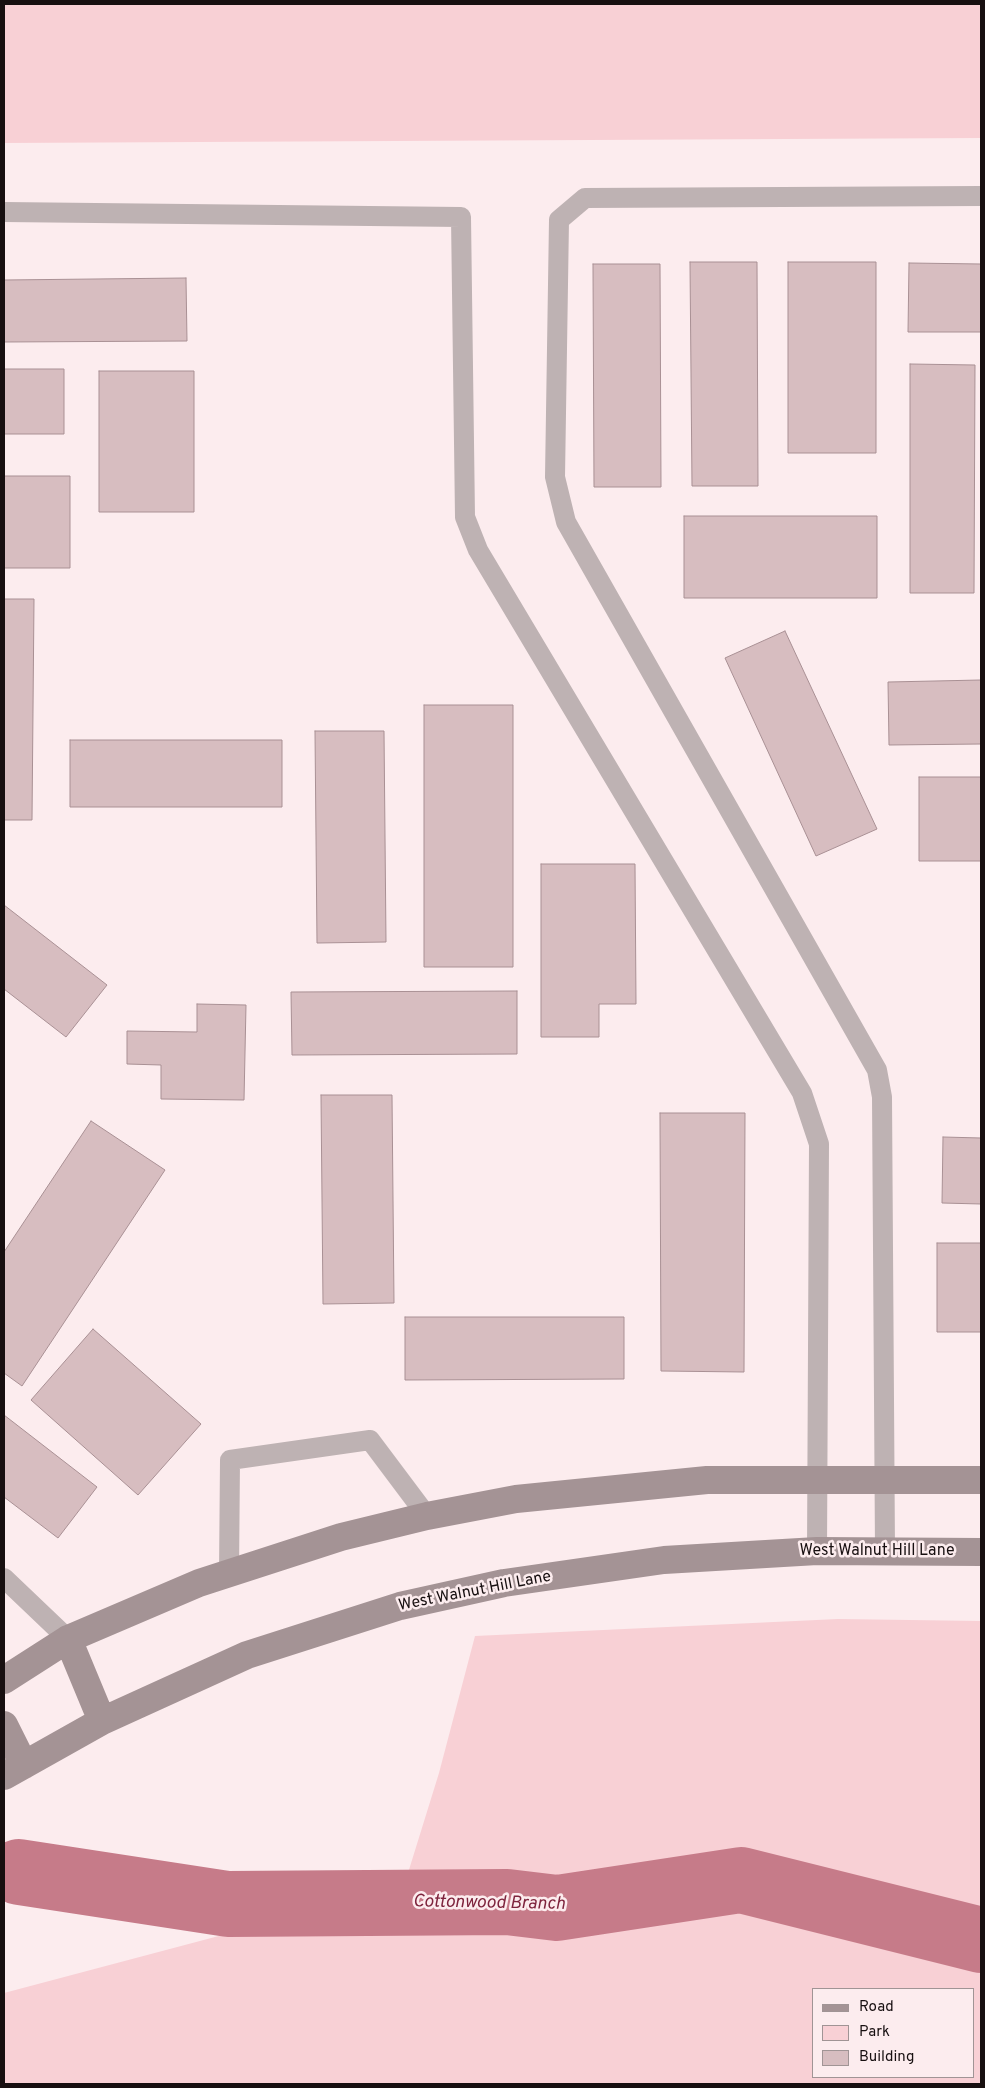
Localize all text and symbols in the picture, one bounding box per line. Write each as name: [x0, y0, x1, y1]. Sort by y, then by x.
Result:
street label: West Walnut Hill Lane: [799, 1542, 955, 1562]
street label: West Walnut Hill Lane: [397, 1568, 553, 1616]
water label: Cottonwood Branch: [413, 1892, 565, 1916]
legend: [812, 1988, 975, 2078]
text: Road: [859, 1998, 894, 2017]
text: Park: [859, 2023, 890, 2042]
text: Building: [859, 2048, 914, 2067]

